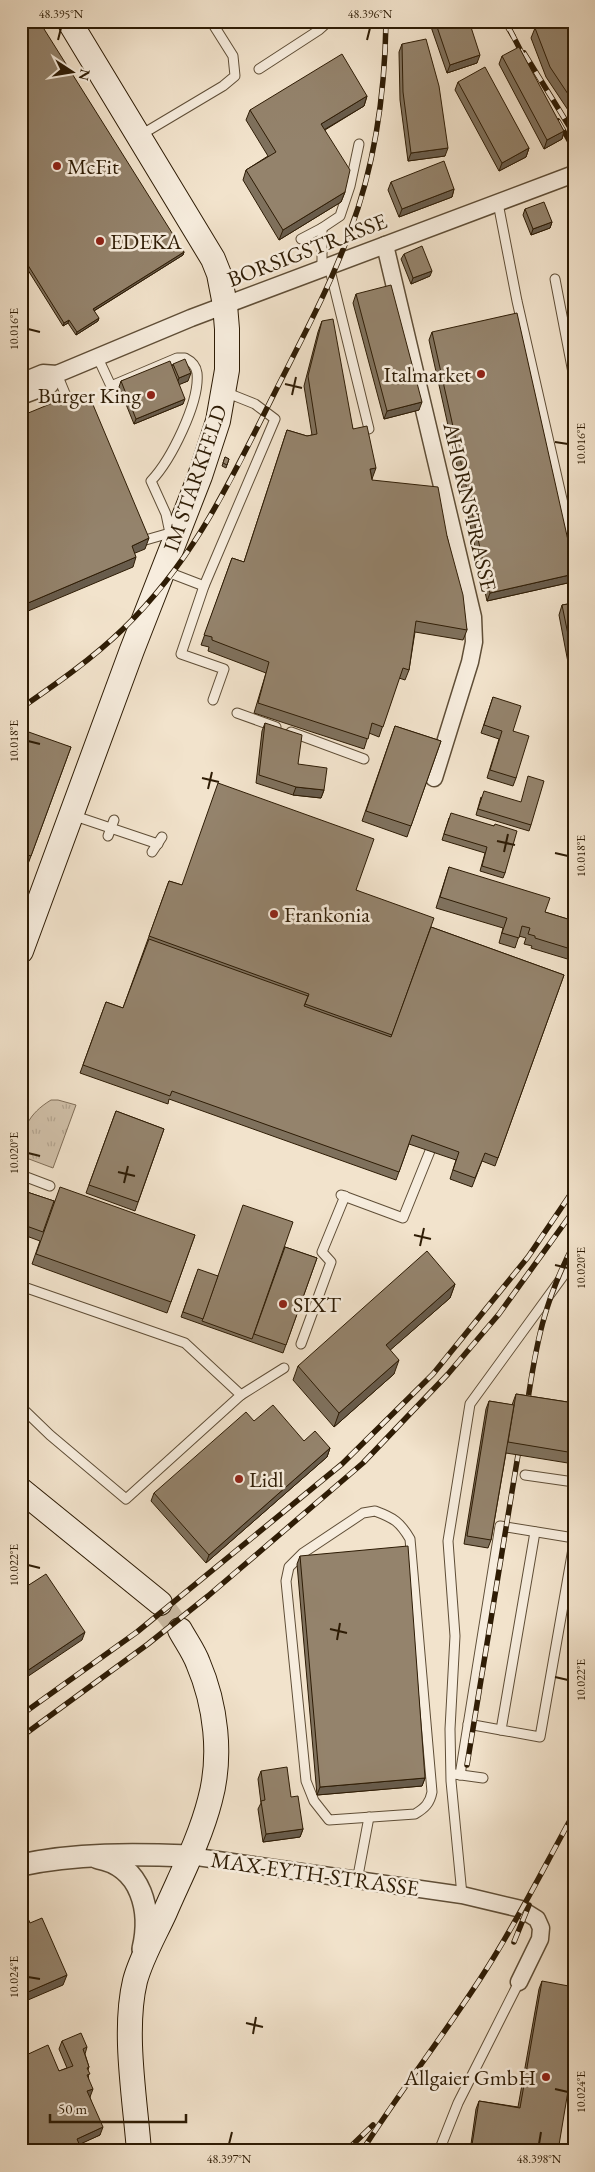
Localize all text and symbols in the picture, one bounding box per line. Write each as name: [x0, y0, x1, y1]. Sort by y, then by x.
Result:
text: 48.395°N: [39, 6, 84, 22]
text: 48.396°N: [348, 6, 393, 22]
north arrow: [48, 48, 98, 98]
text: N: [75, 67, 95, 83]
place label: McFit: [67, 152, 119, 181]
marker: McFit: [51, 160, 63, 172]
street label: BORSIGSTRASSE: [223, 206, 391, 294]
place label: EDEKA: [110, 227, 182, 256]
marker: EDEKA: [94, 235, 106, 247]
text: 10.016°E: [6, 308, 22, 350]
place label: Italmarket: [384, 360, 471, 389]
marker: Italmarket: [475, 368, 487, 380]
place label: Burger King: [38, 381, 141, 410]
marker: Burger King: [145, 389, 157, 401]
street label: IM STARKFELD: [156, 401, 234, 555]
street label: AHORNSTRASSE: [436, 419, 504, 594]
text: 10.016°E: [573, 423, 589, 465]
text: 10.018°E: [6, 720, 22, 762]
text: 10.018°E: [573, 835, 589, 877]
place label: Frankonia: [284, 900, 370, 929]
marker: Frankonia: [268, 908, 280, 920]
text: 10.020°E: [6, 1132, 22, 1174]
text: 10.020°E: [573, 1247, 589, 1289]
place label: SIXT: [293, 1290, 341, 1319]
marker: SIXT: [277, 1298, 289, 1310]
place label: Lidl: [249, 1465, 284, 1494]
marker: Lidl: [233, 1473, 245, 1485]
text: 10.022°E: [6, 1544, 22, 1586]
text: 10.022°E: [573, 1659, 589, 1701]
street label: MAX-EYTH-STRASSE: [209, 1845, 421, 1903]
text: 10.024°E: [6, 1956, 22, 1998]
place label: Allgaier GmbH: [403, 2063, 536, 2092]
marker: Allgaier GmbH: [540, 2071, 552, 2083]
text: 10.024°E: [573, 2071, 589, 2113]
scale bar: [50, 2092, 186, 2124]
text: 50 m: [58, 2099, 87, 2118]
text: 48.397°N: [207, 2151, 252, 2167]
text: 48.398°N: [517, 2151, 562, 2167]

